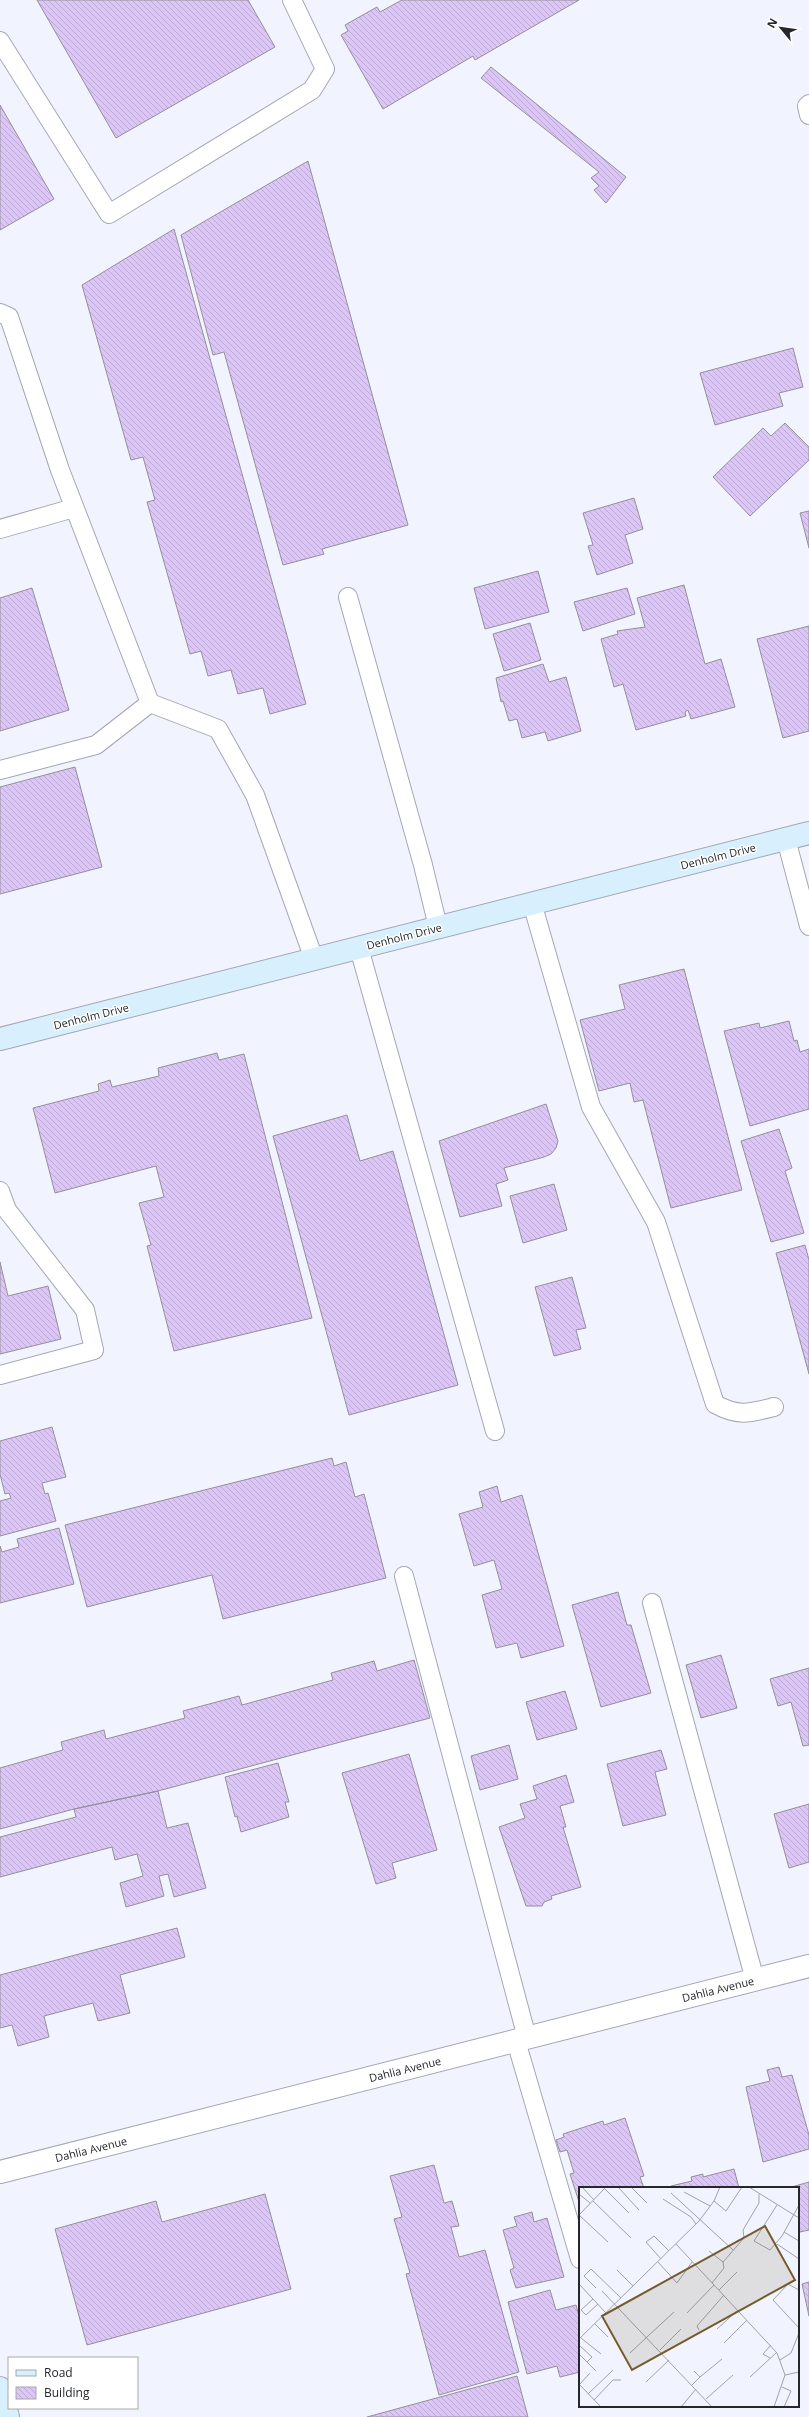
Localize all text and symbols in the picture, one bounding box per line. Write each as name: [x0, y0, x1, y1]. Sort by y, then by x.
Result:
north arrow: [761, 8, 801, 48]
text: N: [763, 15, 781, 30]
street label: Denholm Drive: [679, 839, 757, 873]
street label: Denholm Drive: [365, 919, 443, 953]
street label: Denholm Drive: [52, 999, 130, 1033]
street label: Dahlia Avenue: [680, 1973, 756, 2005]
street label: Dahlia Avenue: [367, 2053, 443, 2085]
street label: Dahlia Avenue: [53, 2133, 129, 2165]
inset map: [579, 2187, 799, 2407]
legend: [8, 2357, 138, 2409]
text: Road: [44, 2364, 73, 2381]
text: Building: [44, 2384, 90, 2401]

